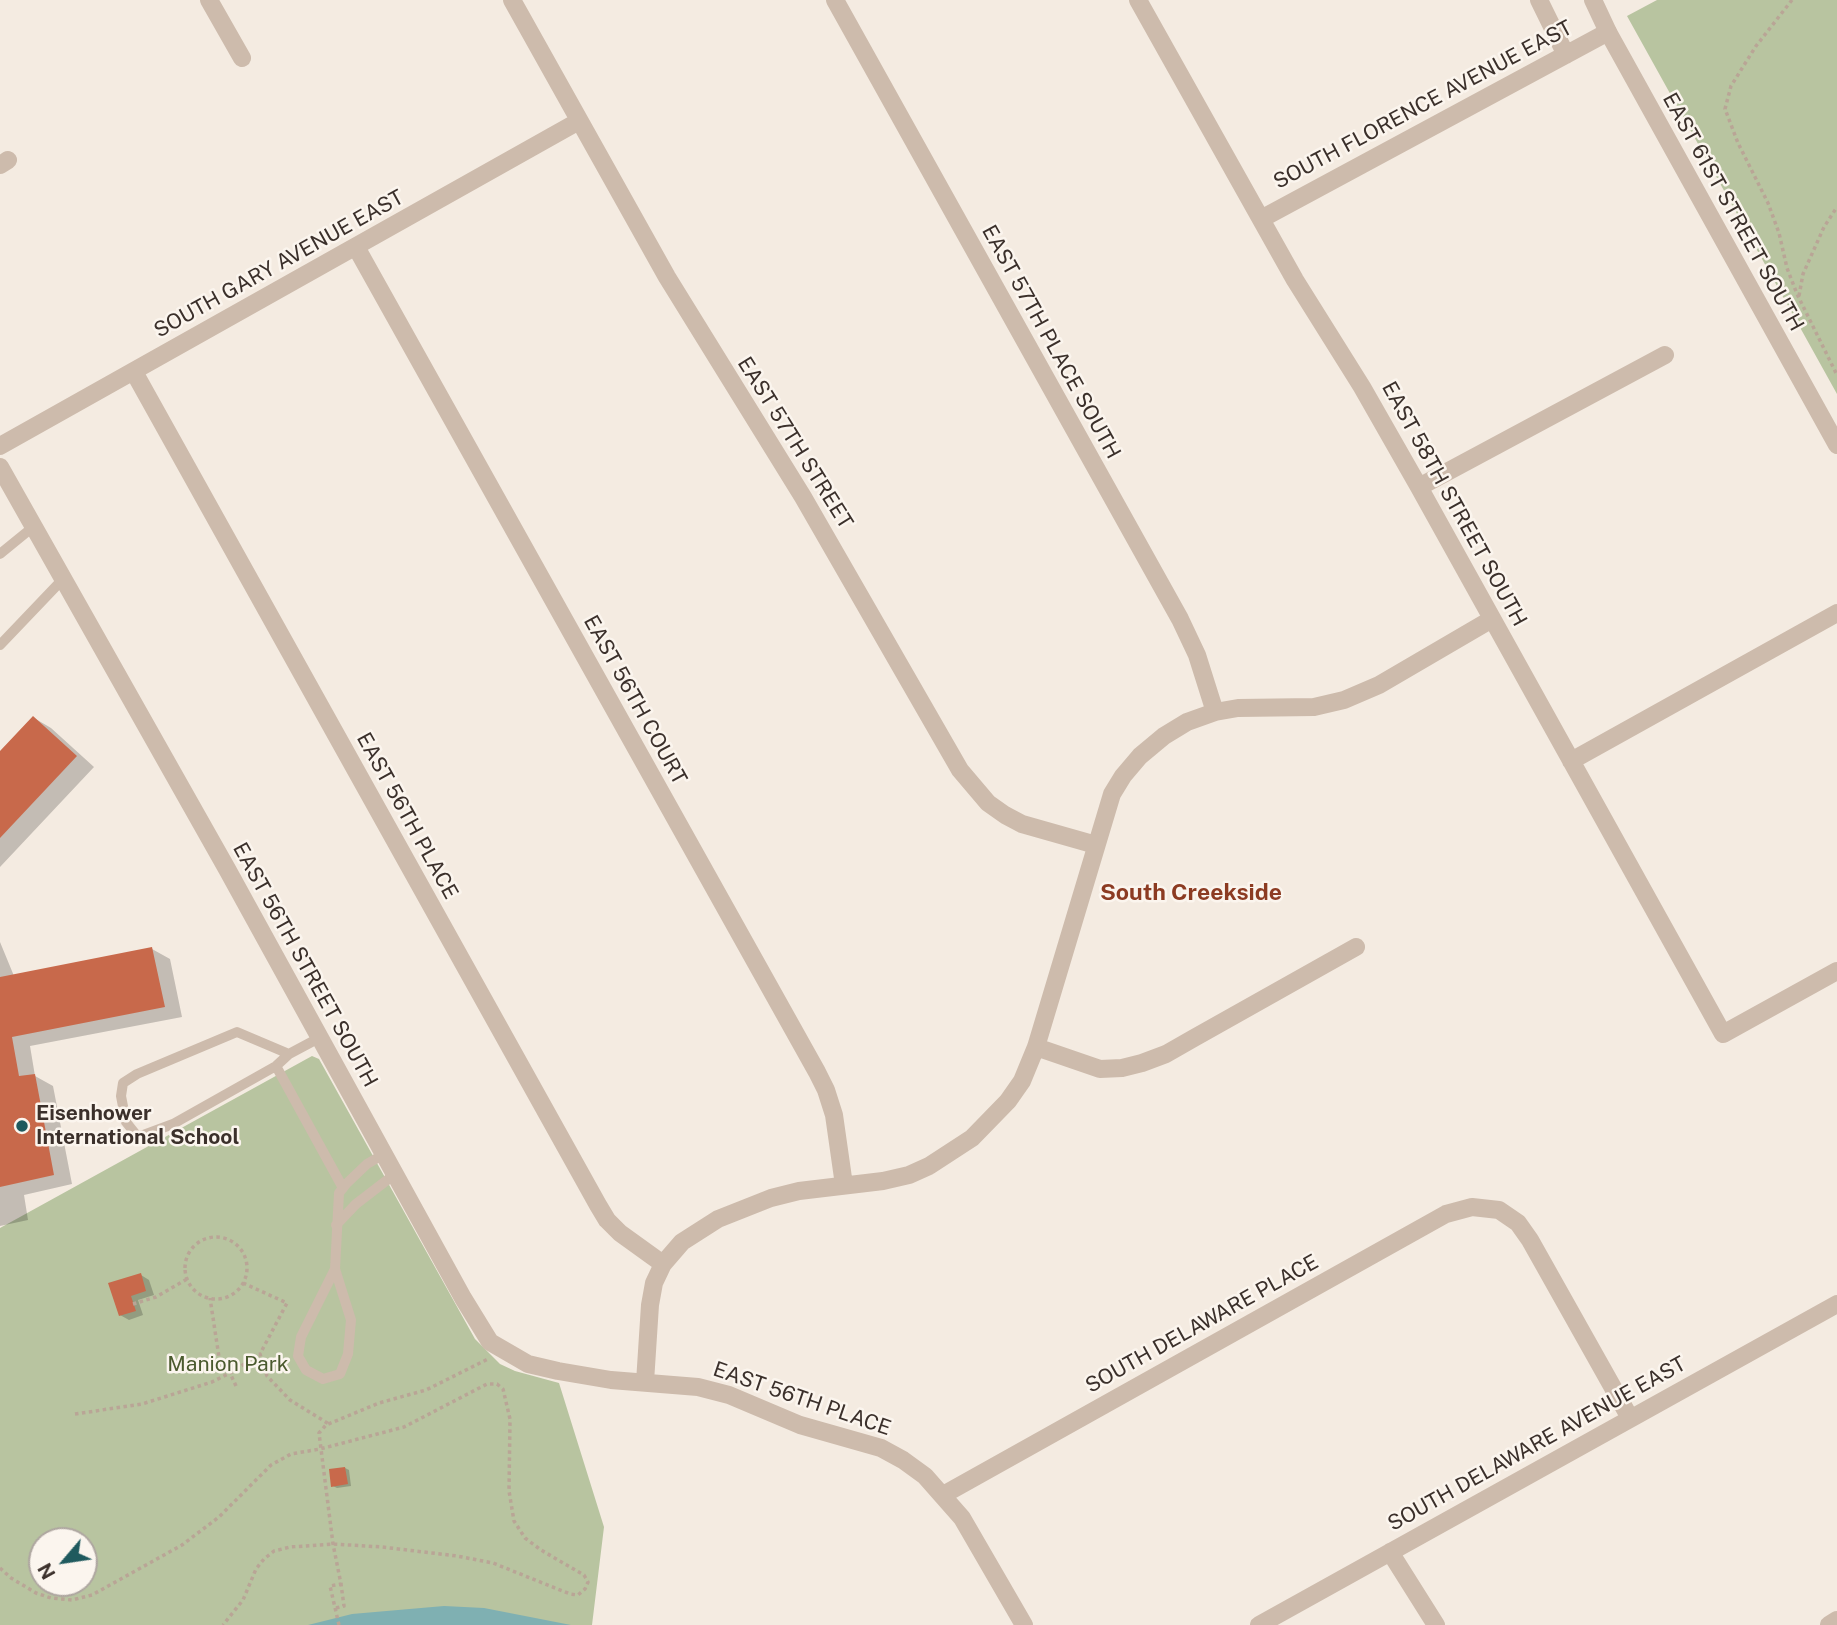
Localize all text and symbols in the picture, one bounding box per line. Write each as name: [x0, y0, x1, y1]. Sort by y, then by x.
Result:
street label: SOUTH FLORENCE AVENUE EAST: [1269, 15, 1577, 195]
street label: EAST 61ST STREET SOUTH: [1657, 89, 1809, 335]
street label: SOUTH GARY AVENUE EAST: [150, 185, 408, 343]
street label: EAST 57TH PLACE SOUTH: [976, 221, 1126, 463]
street label: EAST 57TH STREET: [732, 352, 858, 534]
street label: EAST 58TH STREET SOUTH: [1376, 377, 1532, 631]
street label: EAST 56TH COURT: [578, 611, 692, 789]
street label: EAST 56TH PLACE: [351, 728, 463, 904]
street label: EAST 56TH STREET SOUTH: [227, 838, 383, 1092]
district label: South Creekside: [1100, 879, 1282, 907]
place label: Eisenhower International School: [36, 1101, 239, 1151]
marker: Eisenhower International School: [14, 1118, 30, 1134]
street label: SOUTH DELAWARE PLACE: [1081, 1249, 1323, 1399]
street label: SOUTH DELAWARE AVENUE EAST: [1384, 1351, 1690, 1537]
park label: Manion Park: [167, 1352, 289, 1378]
street label: EAST 56TH PLACE: [710, 1357, 894, 1441]
north arrow: [28, 1527, 98, 1597]
text: N: [33, 1559, 60, 1583]

